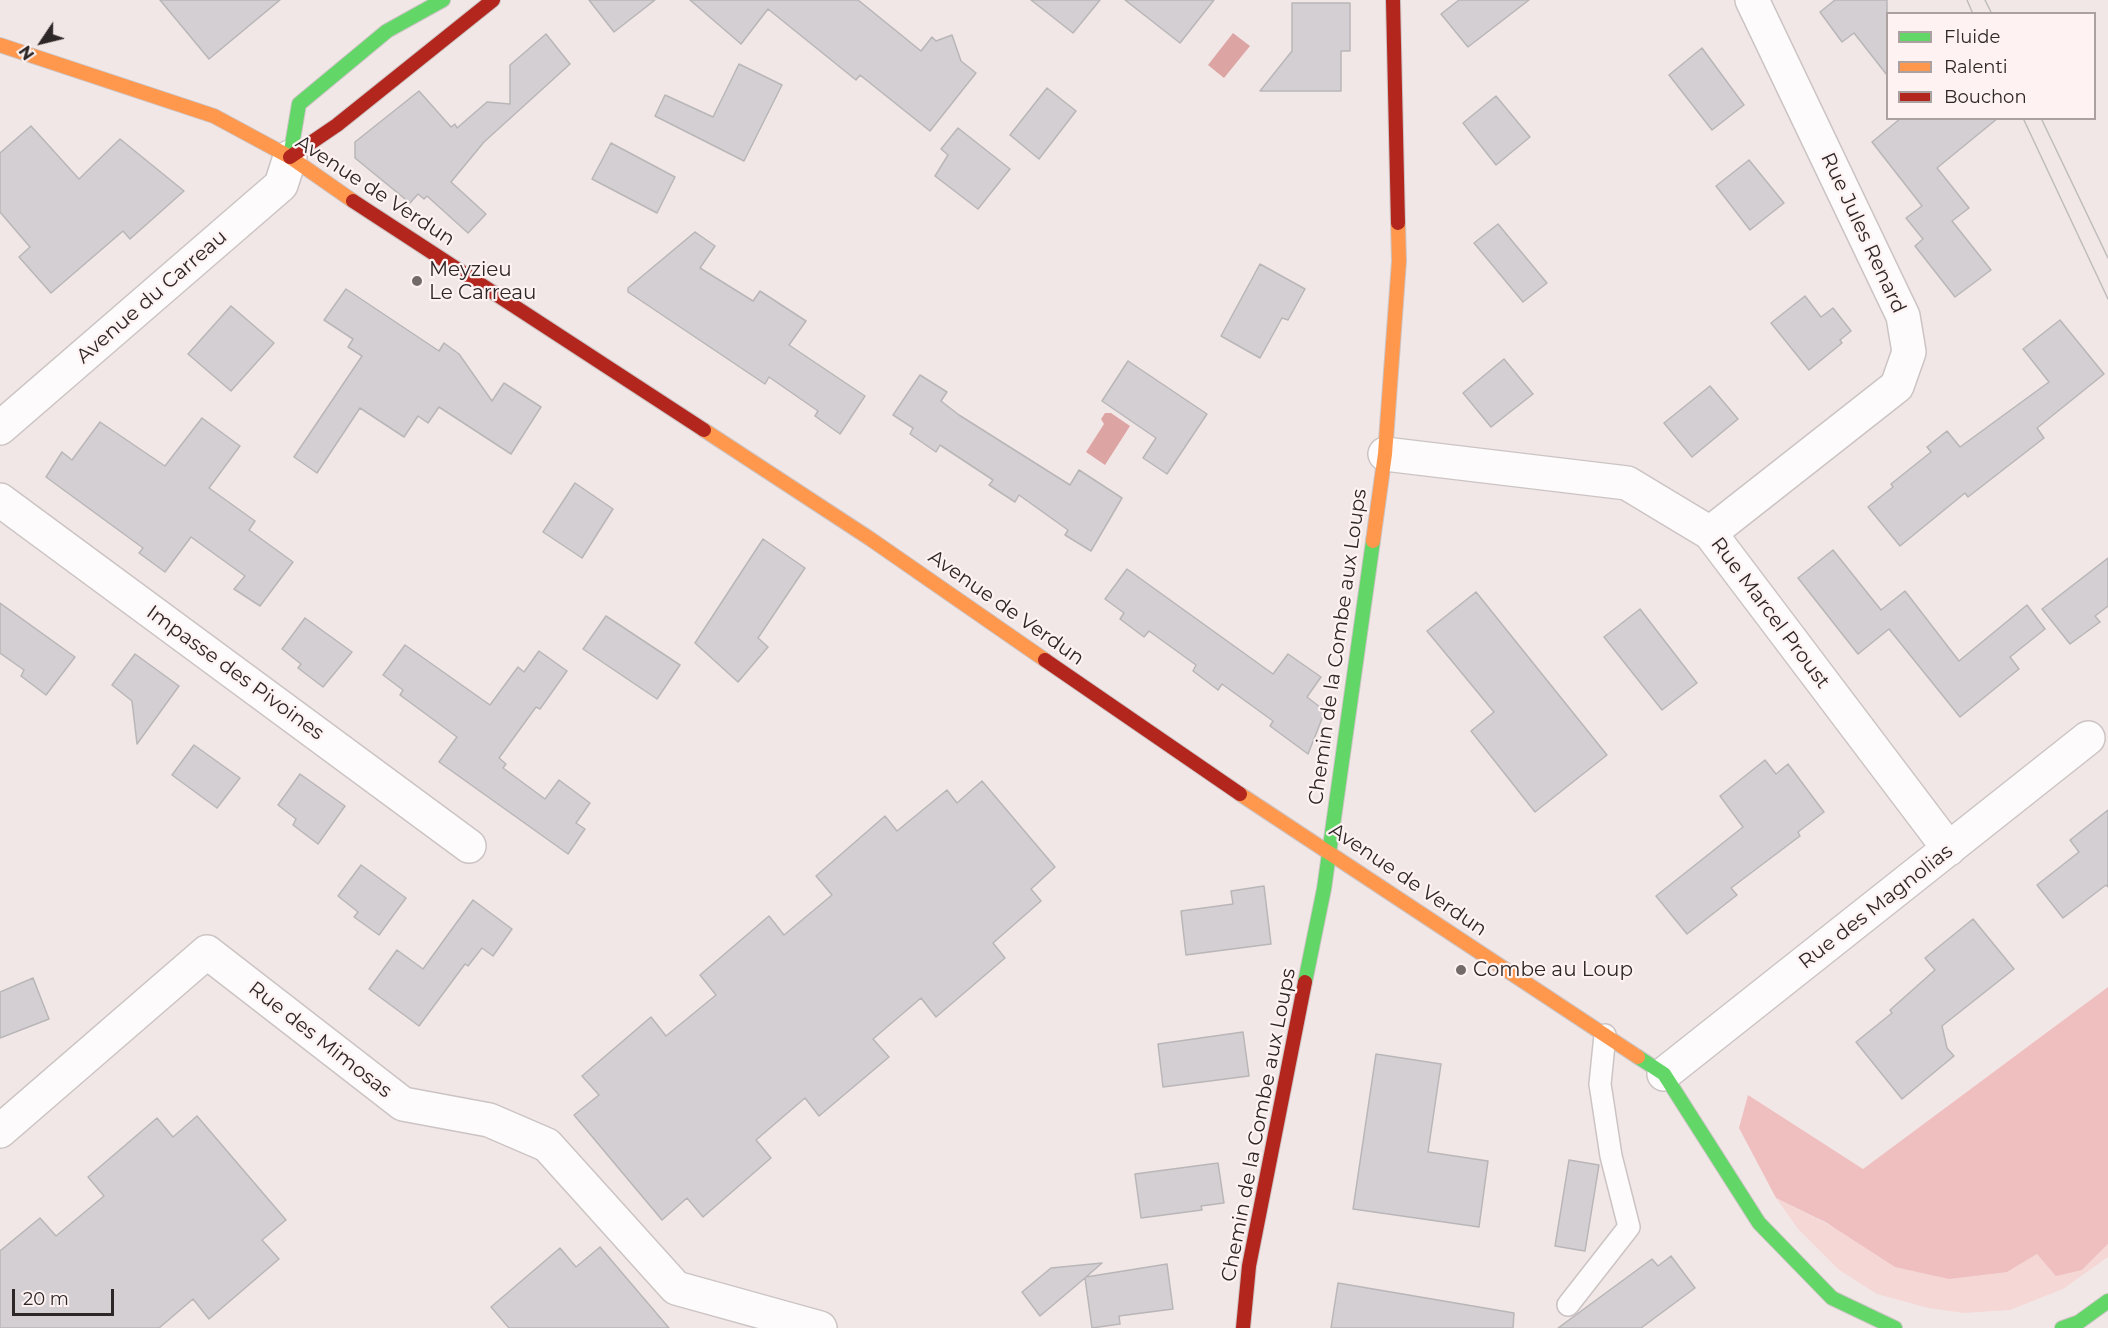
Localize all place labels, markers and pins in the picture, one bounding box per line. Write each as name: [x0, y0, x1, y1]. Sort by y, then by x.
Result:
place label: Meyzieu Le Carreau: [429, 258, 536, 305]
marker: Meyzieu Le Carreau: [410, 274, 424, 288]
place label: Combe au Loup: [1473, 958, 1633, 982]
marker: Combe au Loup: [1454, 963, 1468, 977]

